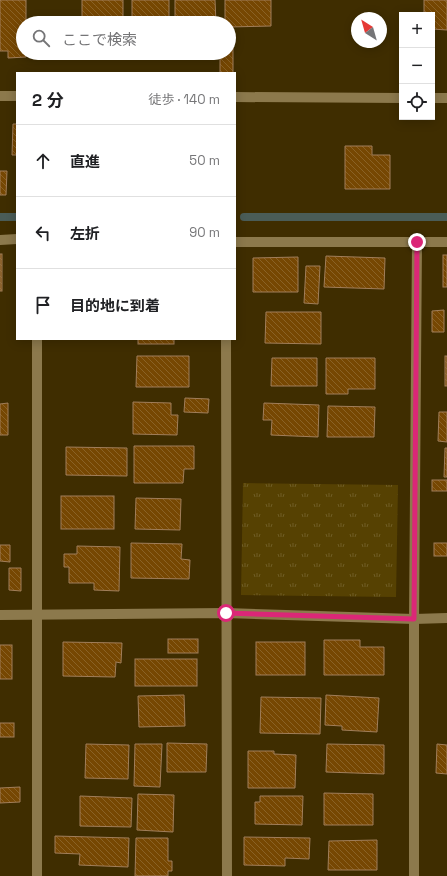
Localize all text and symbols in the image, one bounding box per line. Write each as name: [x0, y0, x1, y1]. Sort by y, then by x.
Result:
north arrow: [351, 12, 387, 48]
map controls: [399, 12, 435, 120]
button: +: [399, 12, 435, 48]
search box: [16, 16, 236, 60]
icon: search: [30, 27, 52, 49]
text: ここで検索: [62, 30, 137, 49]
button: −: [399, 48, 435, 84]
button: locate: [399, 84, 435, 120]
text: 2 分: [32, 89, 63, 111]
text: 徒歩 · 140 m: [148, 91, 220, 108]
icon: ahead: [32, 150, 54, 172]
text: 直進: [70, 152, 100, 171]
text: 50 m: [189, 152, 220, 169]
icon: left: [32, 222, 54, 244]
text: 左折: [70, 224, 100, 243]
text: 90 m: [189, 224, 220, 241]
route end: [408, 233, 426, 251]
icon: arrive: [32, 294, 54, 316]
text: 目的地に到着: [70, 296, 160, 315]
route start: [217, 604, 235, 622]

